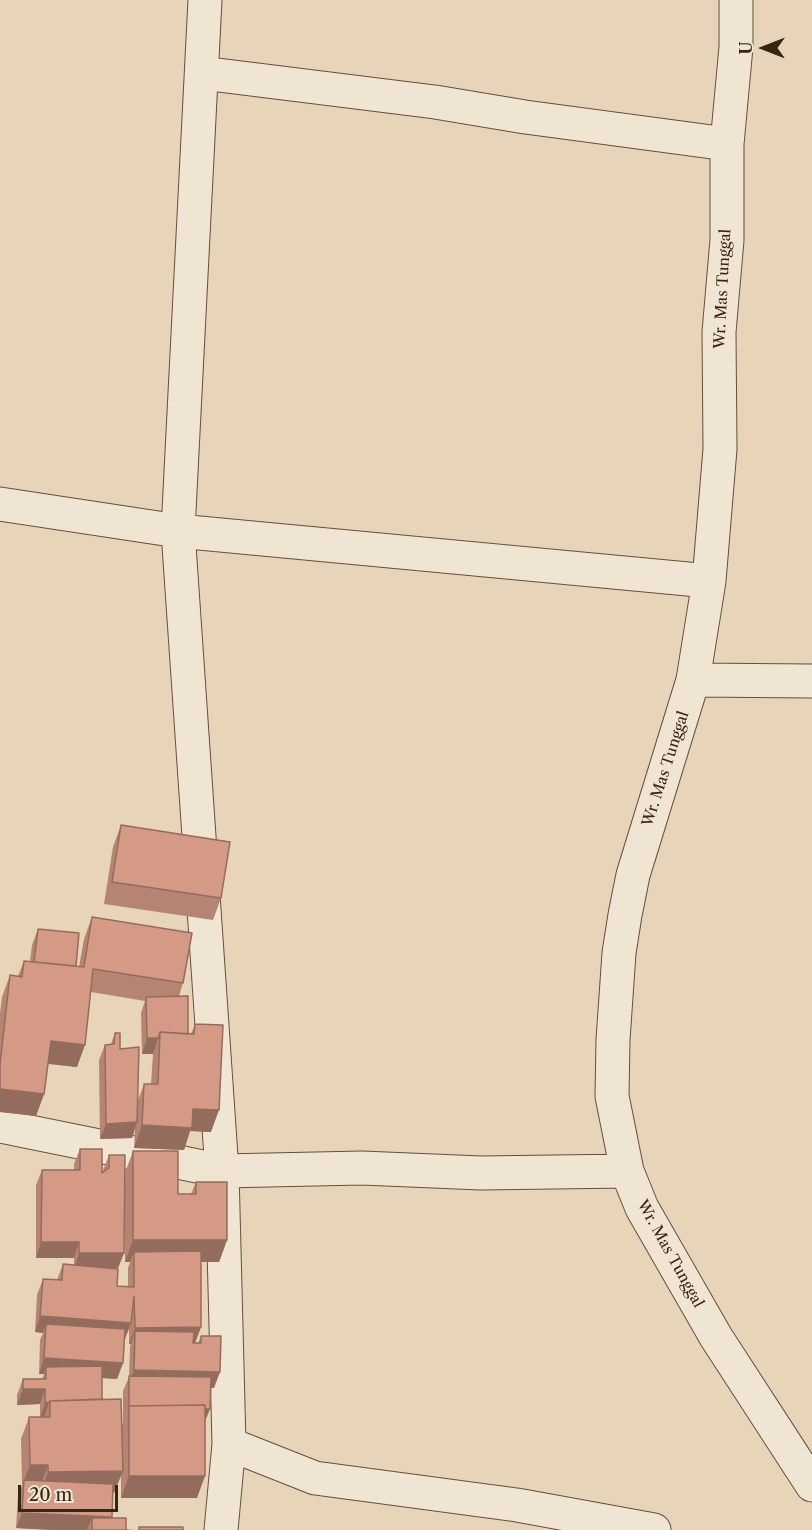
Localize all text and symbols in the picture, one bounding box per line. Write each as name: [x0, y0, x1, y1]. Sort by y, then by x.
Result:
north arrow: [734, 18, 794, 78]
text: U: [736, 42, 756, 55]
street label: Wr. Mas Tunggal: [711, 229, 735, 349]
street label: Wr. Mas Tunggal: [639, 709, 693, 829]
street label: Wr. Mas Tunggal: [633, 1197, 707, 1311]
scale bar: [21, 1473, 122, 1511]
text: 20 m: [29, 1484, 72, 1506]

